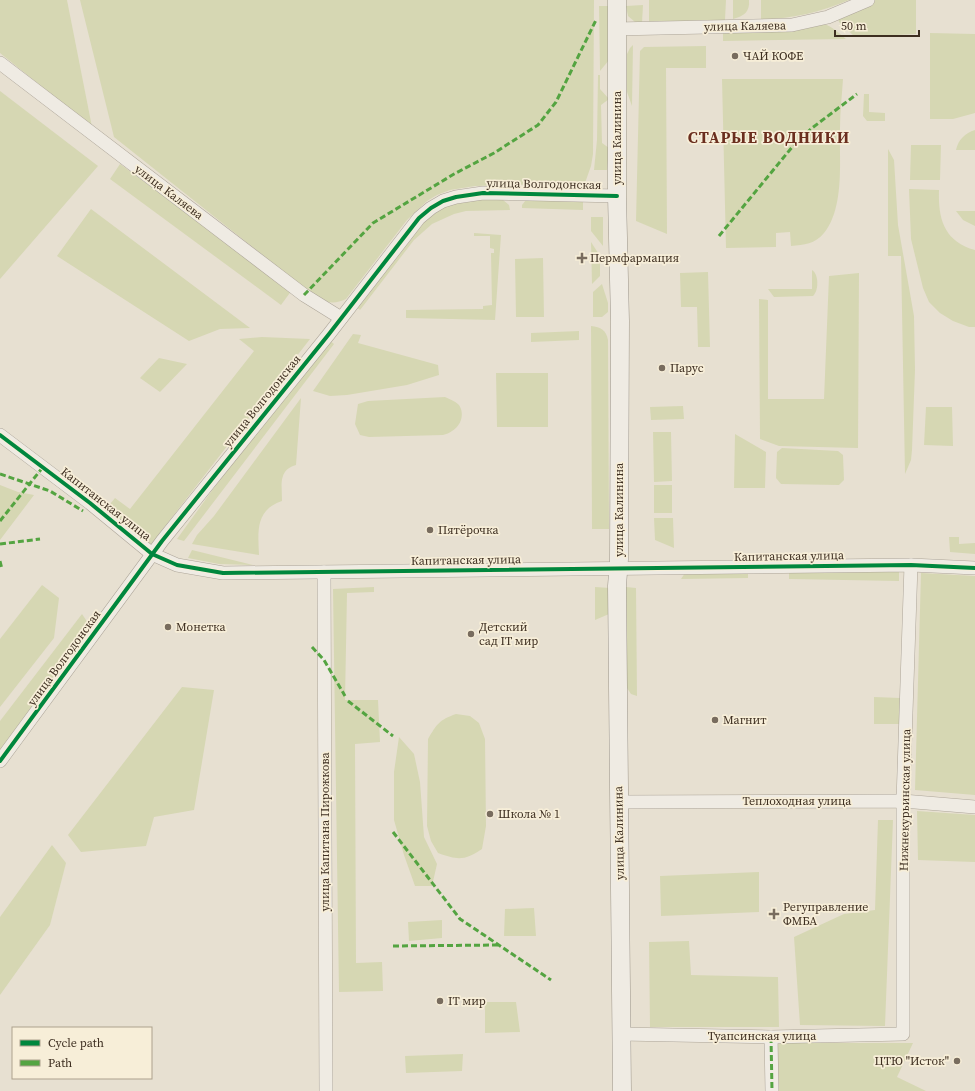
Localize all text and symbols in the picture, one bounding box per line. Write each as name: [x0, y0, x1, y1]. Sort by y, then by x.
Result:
scale bar: [835, 12, 919, 38]
street label: улица Каляева: [704, 17, 787, 35]
text: 50 m: [841, 18, 867, 34]
place label: ЧАЙ КОФЕ: [743, 48, 803, 64]
marker: ЧАЙ КОФЕ: [730, 51, 740, 61]
street label: улица Калинина: [609, 90, 625, 185]
district label: СТАРЫЕ ВОДНИКИ: [688, 126, 850, 148]
street label: улица Каляева: [131, 161, 207, 224]
street label: улица Волгодонская: [486, 175, 602, 193]
place label: Пермфармация: [590, 250, 679, 266]
marker: Пермфармация: [577, 253, 587, 263]
street label: улица Волгодонская: [220, 351, 304, 451]
place label: Парус: [670, 360, 704, 376]
marker: Парус: [657, 363, 667, 373]
street label: улица Калинина: [611, 462, 627, 557]
street label: Капитанская улица: [58, 464, 155, 545]
place label: Пятёрочка: [438, 522, 499, 538]
marker: Пятёрочка: [425, 525, 435, 535]
street label: Капитанская улица: [734, 547, 845, 565]
street label: Капитанская улица: [411, 551, 522, 569]
street label: улица Волгодонская: [24, 607, 104, 709]
place label: Монетка: [176, 619, 227, 635]
place label: Детский сад IT мир: [479, 619, 538, 649]
marker: Монетка: [163, 622, 173, 632]
marker: Детский сад IT мир: [466, 629, 476, 639]
place label: Магнит: [723, 712, 767, 728]
marker: Магнит: [710, 715, 720, 725]
street label: Нижнекурьинская улица: [896, 728, 914, 871]
street label: улица Капитана Пирожкова: [317, 752, 333, 912]
street label: улица Калинина: [610, 785, 628, 880]
street label: Теплоходная улица: [743, 793, 852, 809]
place label: Школа № 1: [498, 806, 560, 822]
marker: Школа № 1: [485, 809, 495, 819]
place label: Регуправление ФМБА: [783, 899, 868, 929]
marker: Регуправление ФМБА: [768, 908, 780, 920]
place label: IT мир: [448, 993, 486, 1009]
marker: IT мир: [435, 996, 445, 1006]
legend: [12, 1027, 152, 1079]
street label: Туапсинская улица: [708, 1028, 817, 1044]
text: Cycle path: [48, 1035, 104, 1051]
place label: ЦТЮ "Исток": [875, 1053, 949, 1069]
text: Path: [48, 1055, 72, 1071]
marker: ЦТЮ "Исток": [952, 1056, 962, 1066]

